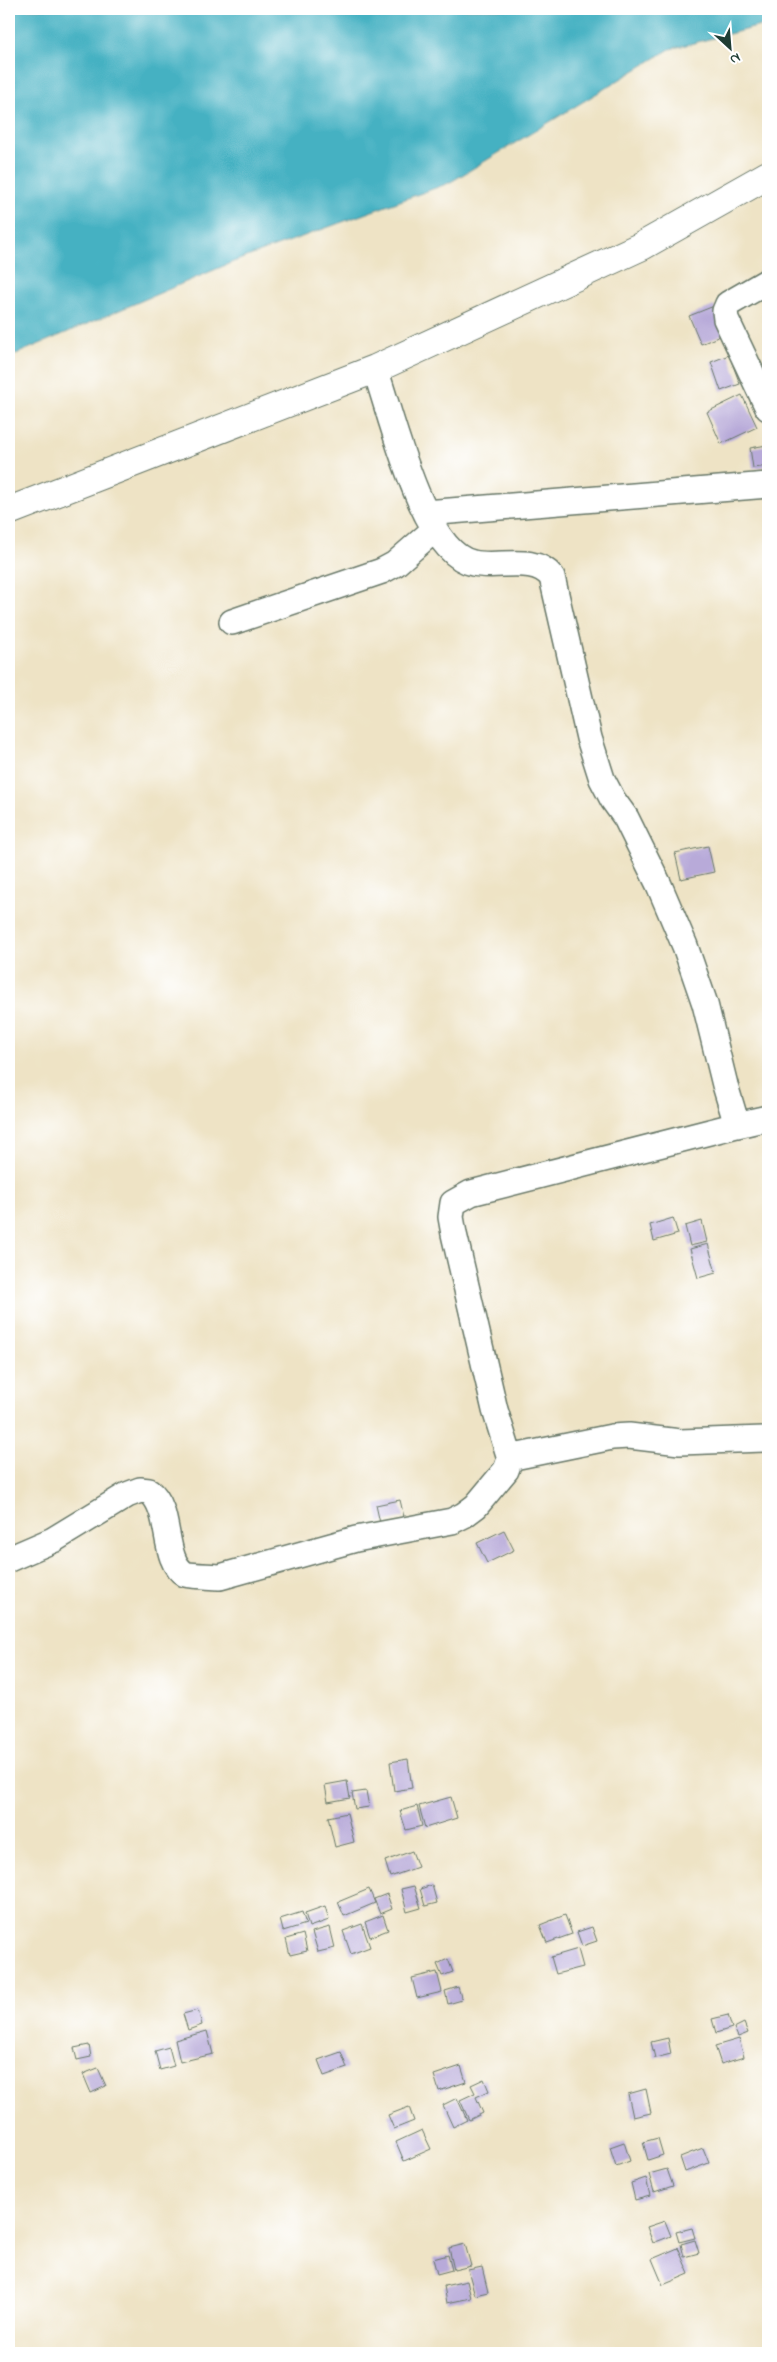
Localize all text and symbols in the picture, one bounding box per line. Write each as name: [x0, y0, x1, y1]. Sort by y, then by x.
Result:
north arrow: [704, 22, 754, 72]
text: N: [726, 47, 744, 70]

